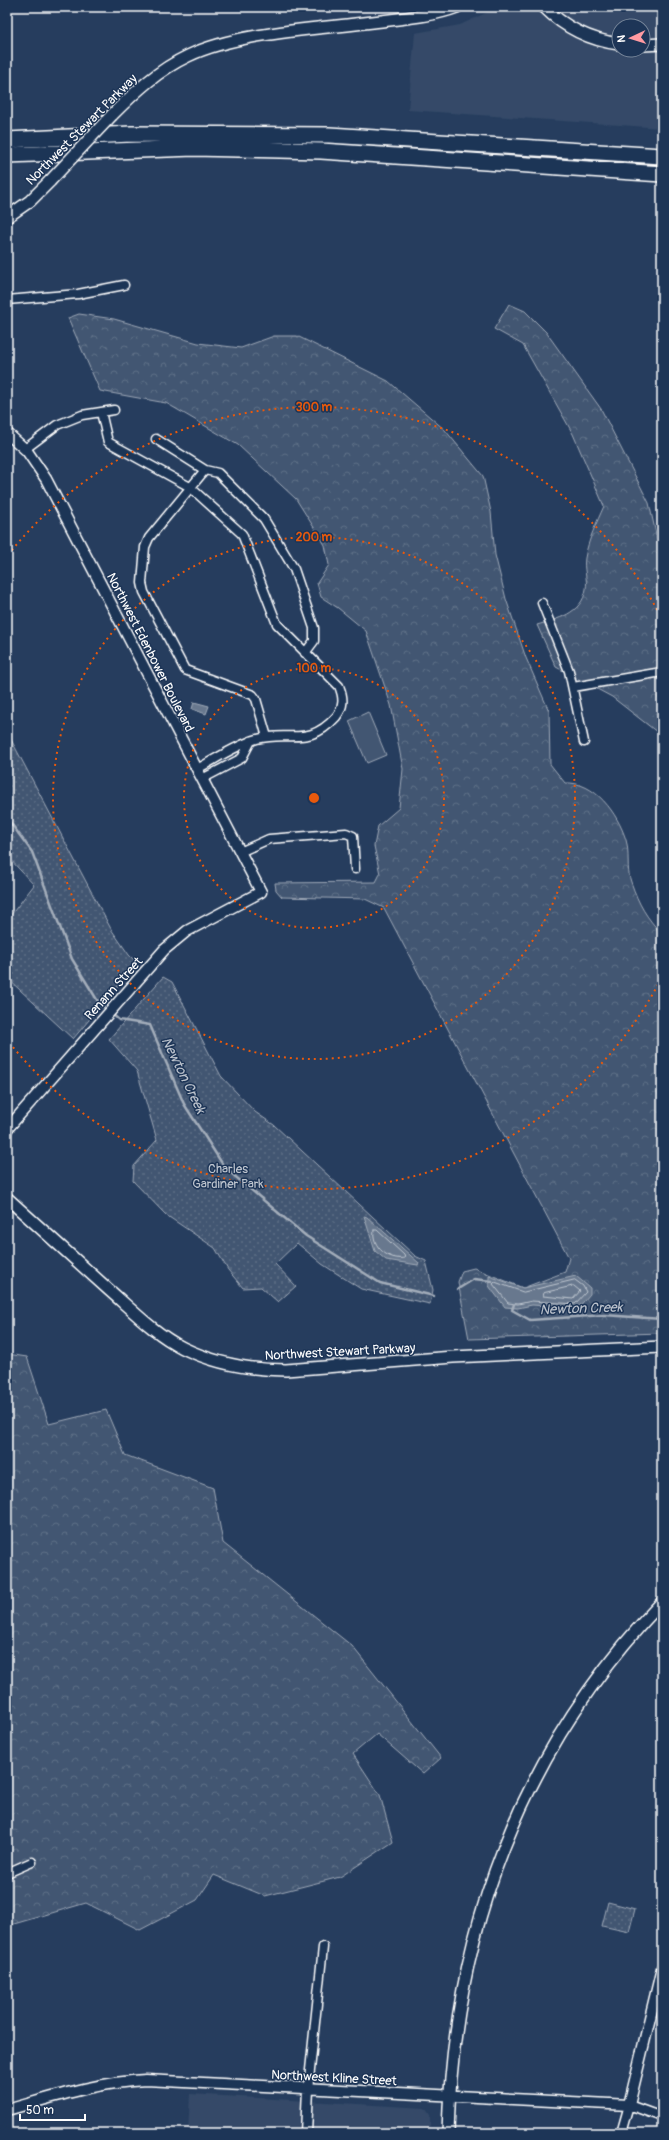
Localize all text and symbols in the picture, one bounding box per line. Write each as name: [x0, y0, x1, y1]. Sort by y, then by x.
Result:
north arrow: [611, 18, 651, 58]
text: N: [615, 34, 628, 43]
street label: Northwest Stewart Parkway: [23, 70, 141, 189]
text: 300 m: [296, 400, 333, 415]
text: 200 m: [296, 530, 333, 545]
street label: Northwest Edenbower Boulevard: [103, 570, 197, 735]
text: 100 m: [297, 661, 332, 676]
centre of rings: [307, 791, 321, 805]
street label: Renann Street: [81, 953, 147, 1024]
water label: Newton Creek: [158, 1034, 210, 1117]
park label: Charles Gardiner Park: [192, 1161, 264, 1192]
water label: Newton Creek: [539, 1299, 624, 1318]
street label: Northwest Stewart Parkway: [264, 1340, 416, 1364]
street label: Northwest Kline Street: [271, 2067, 398, 2089]
scale bar: [20, 2096, 85, 2122]
text: 50 m: [26, 2103, 54, 2118]

